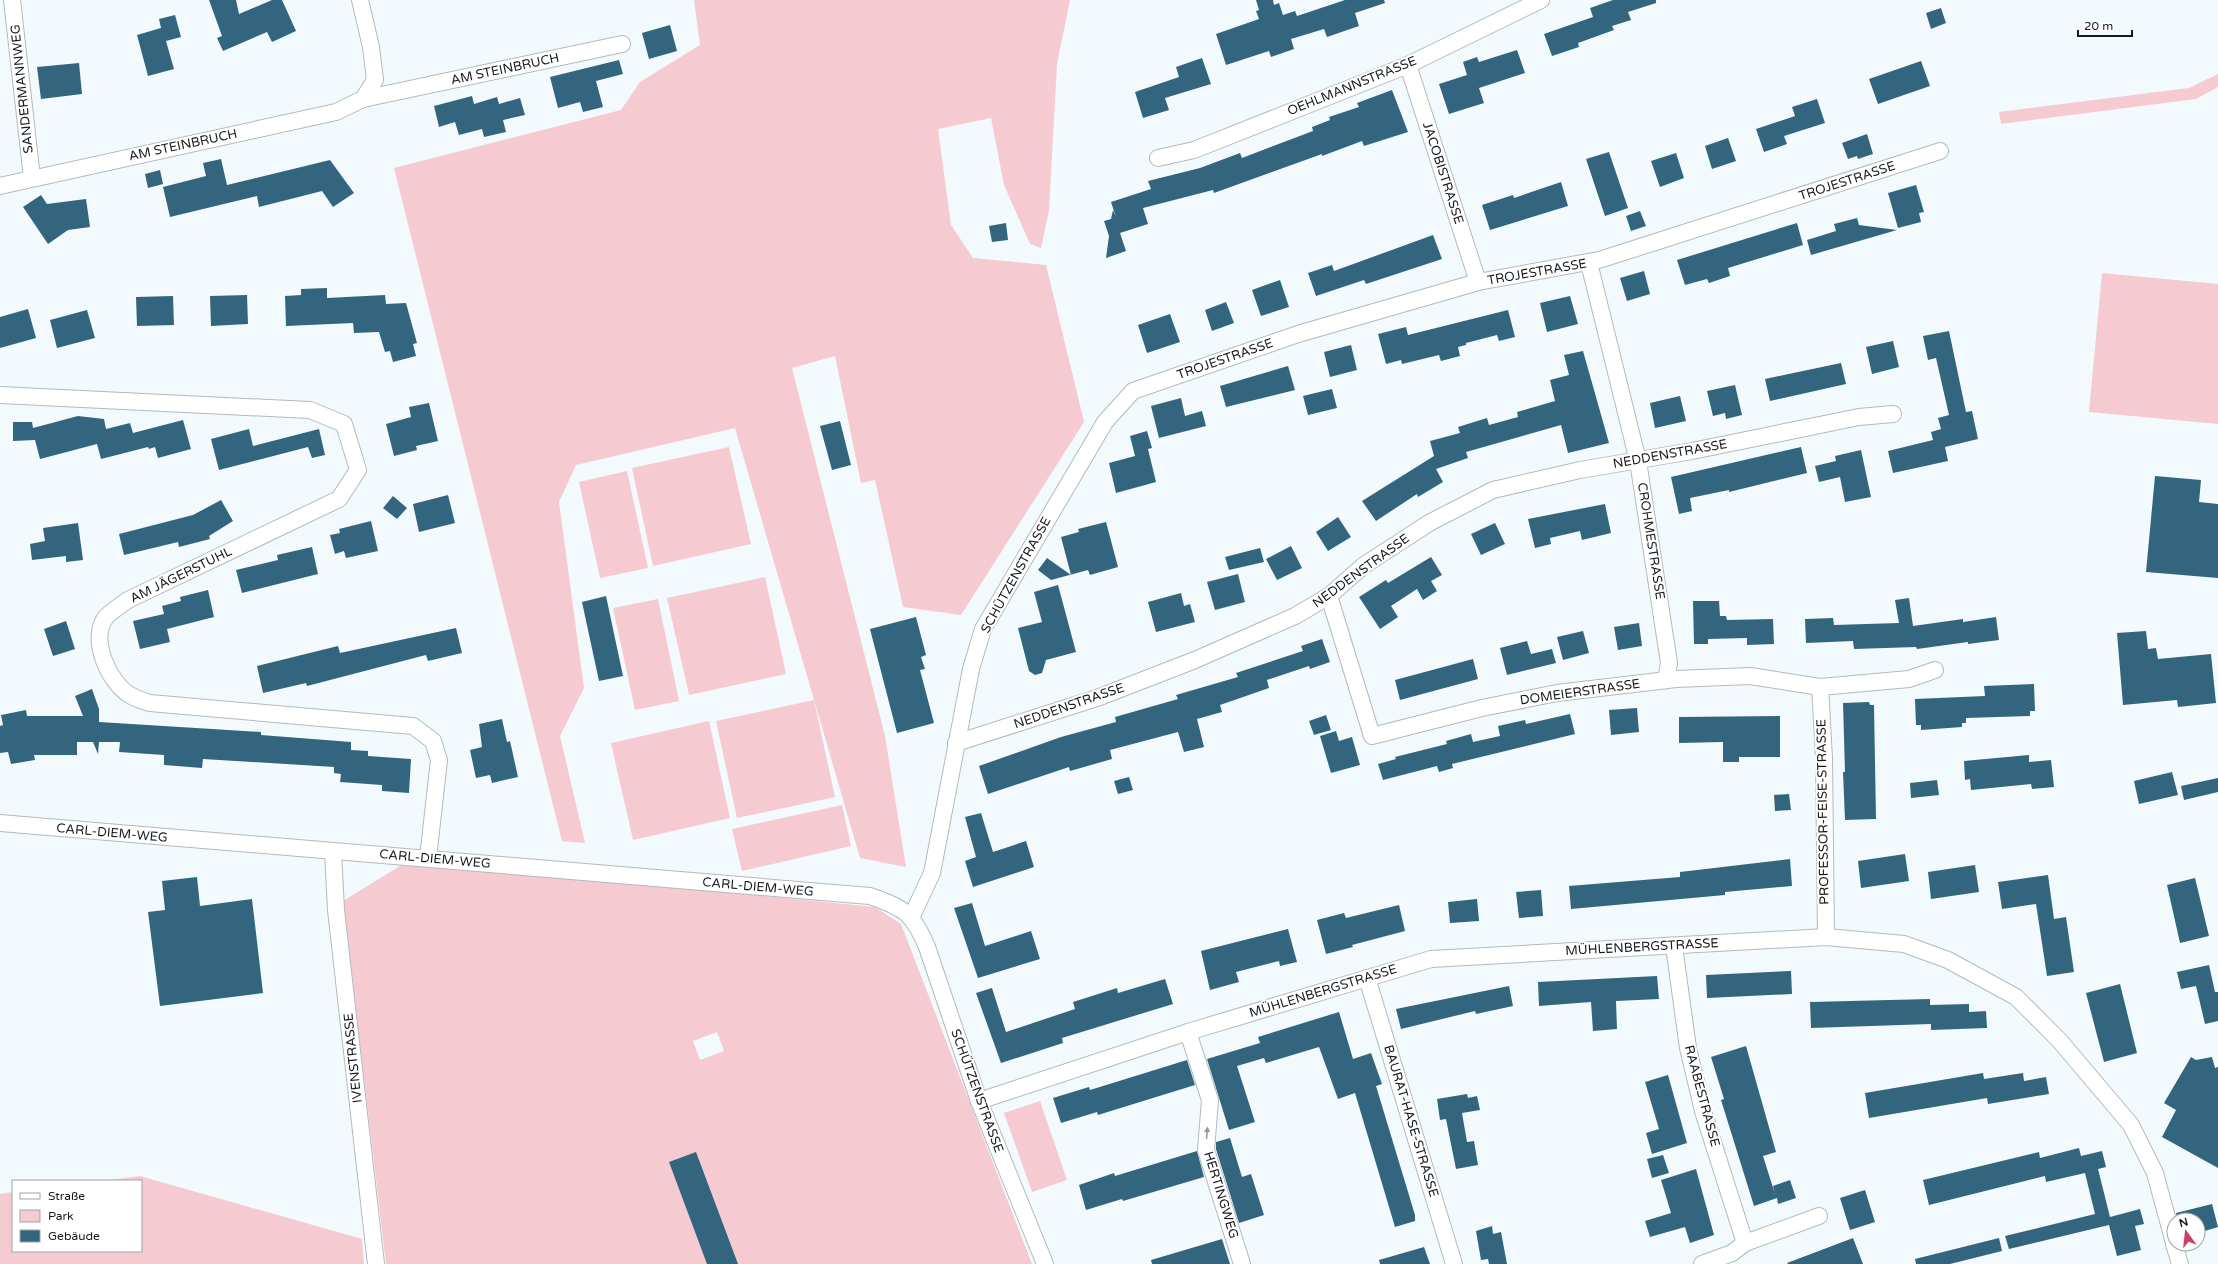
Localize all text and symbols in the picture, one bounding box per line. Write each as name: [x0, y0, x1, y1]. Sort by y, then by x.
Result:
scale bar: [2078, 12, 2132, 38]
text: 20 m: [2084, 19, 2113, 33]
street label: SANDERMANNWEG: [7, 24, 37, 154]
street label: AM STEINBRUCH: [449, 50, 561, 88]
street label: OEHLMANNSTRASSE: [1285, 53, 1419, 119]
street label: JACOBISTRASSE: [1419, 120, 1467, 226]
street label: AM STEINBRUCH: [127, 126, 239, 164]
street label: TROJESTRASSE: [1797, 158, 1897, 204]
street label: TROJESTRASSE: [1486, 255, 1588, 289]
street label: TROJESTRASSE: [1175, 335, 1275, 383]
street label: NEDDENSTRASSE: [1612, 436, 1728, 472]
street label: CROHMESTRASSE: [1634, 481, 1668, 601]
street label: SCHÜTZENSTRASSE: [977, 514, 1055, 636]
street label: NEDDENSTRASSE: [1309, 531, 1413, 611]
street label: AM JÄGERSTUHL: [128, 543, 235, 607]
street label: DOMEIERSTRASSE: [1519, 676, 1641, 708]
street label: NEDDENSTRASSE: [1012, 680, 1126, 732]
street label: PROFESSOR-FEISE-STRASSE: [1813, 719, 1833, 905]
street label: CARL-DIEM-WEG: [56, 820, 168, 846]
street label: CARL-DIEM-WEG: [379, 846, 491, 872]
street label: CARL-DIEM-WEG: [702, 874, 814, 900]
street label: MÜHLENBERGSTRASSE: [1565, 935, 1719, 959]
street label: MÜHLENBERGSTRASSE: [1247, 961, 1399, 1021]
street label: IVENSTRASSE: [340, 1012, 366, 1104]
street label: SCHÜTZENSTRASSE: [947, 1027, 1007, 1155]
street label: BAURAT-HASE-STRASSE: [1380, 1043, 1442, 1199]
street label: RAABESTRASSE: [1681, 1044, 1723, 1148]
one-way arrow: [1204, 1127, 1211, 1139]
street label: HERTINGWEG: [1200, 1149, 1242, 1241]
legend: [12, 1180, 142, 1252]
text: Straße: [48, 1189, 85, 1203]
text: Park: [48, 1209, 74, 1223]
north arrow: [2166, 1212, 2206, 1252]
text: N: [2178, 1215, 2189, 1230]
text: Gebäude: [48, 1229, 100, 1243]

